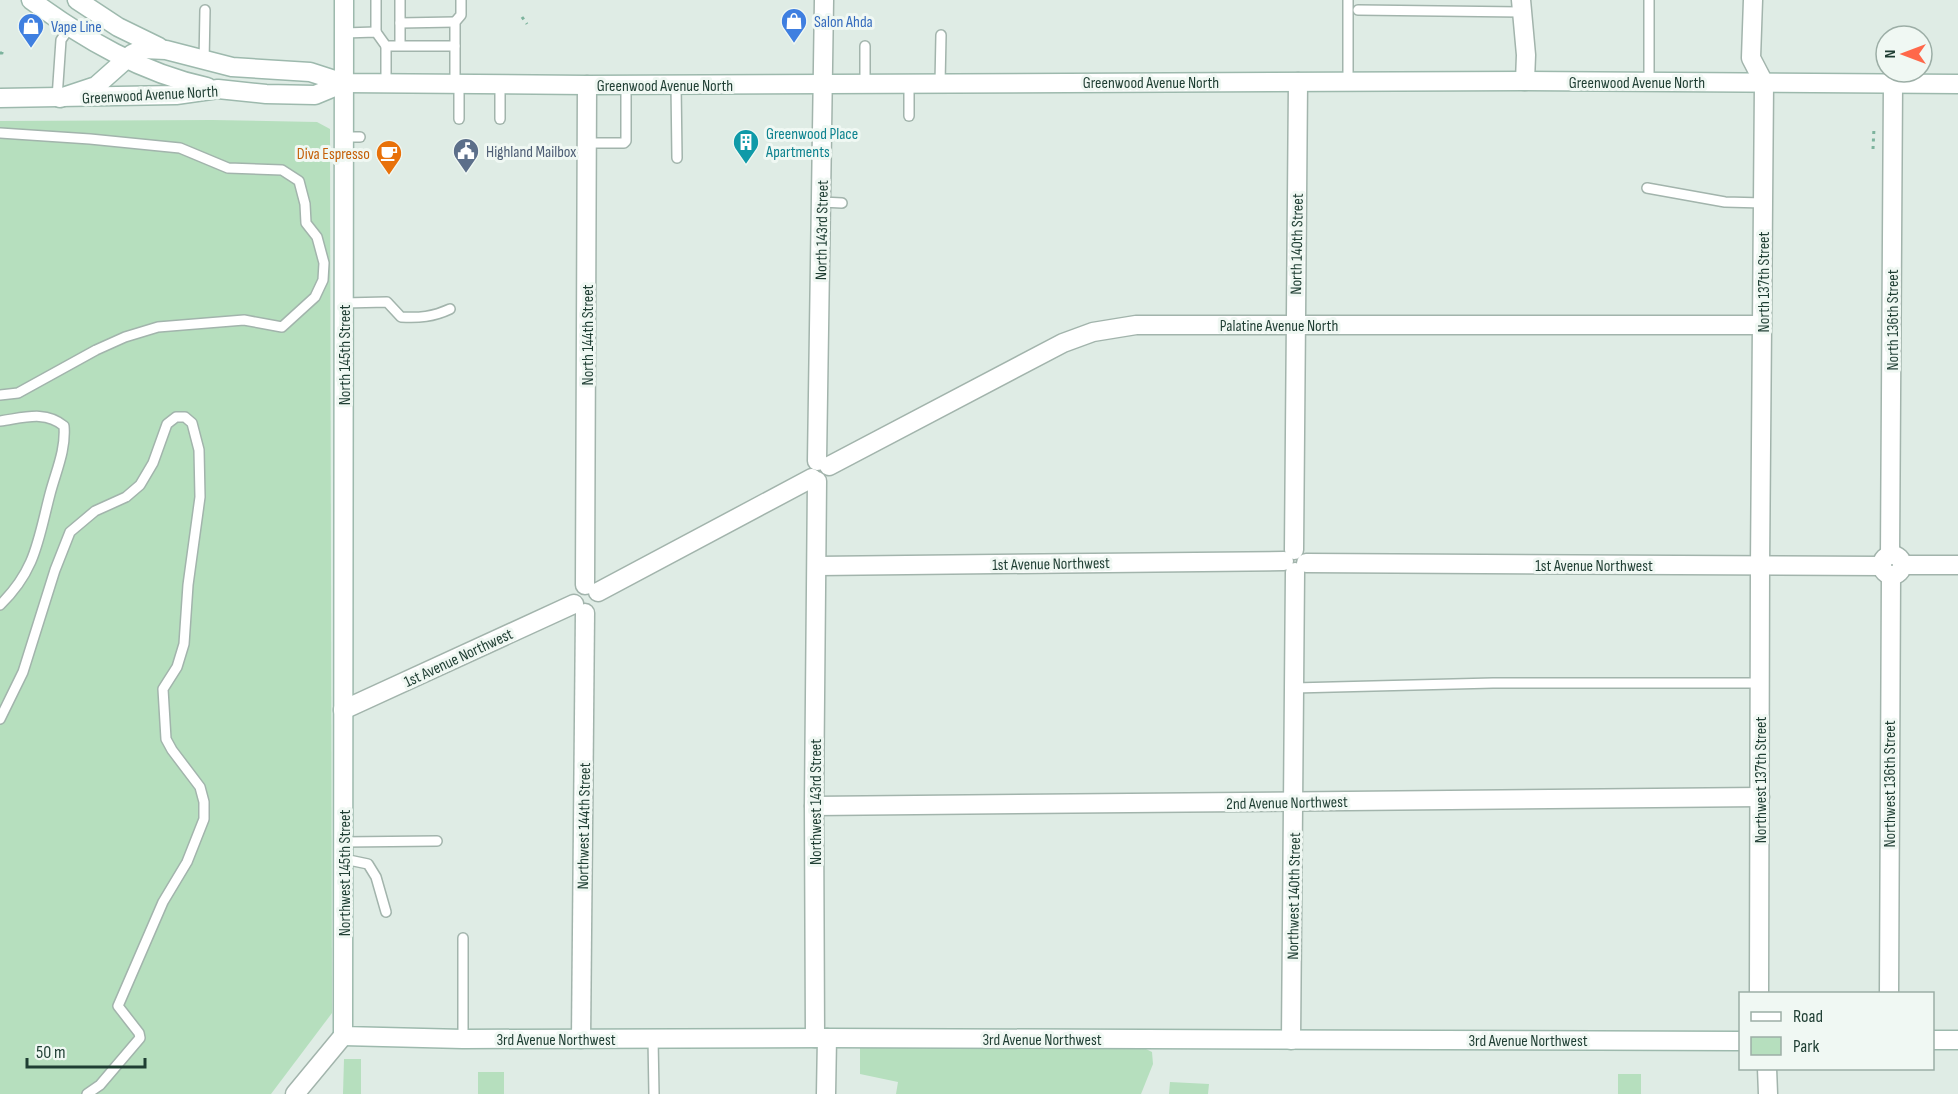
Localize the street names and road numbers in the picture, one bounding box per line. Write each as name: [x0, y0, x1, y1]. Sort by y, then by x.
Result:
street label: Greenwood Avenue North: [1083, 74, 1219, 93]
street label: Greenwood Avenue North: [1569, 74, 1705, 93]
street label: Greenwood Avenue North: [597, 77, 733, 96]
street label: Greenwood Avenue North: [81, 82, 219, 109]
street label: North 143rd Street: [812, 180, 833, 280]
street label: North 140th Street: [1287, 193, 1308, 295]
street label: North 137th Street: [1755, 232, 1774, 332]
street label: North 136th Street: [1884, 269, 1903, 371]
street label: North 144th Street: [579, 284, 598, 385]
street label: North 145th Street: [336, 305, 355, 405]
street label: Palatine Avenue North: [1220, 317, 1338, 336]
street label: 1st Avenue Northwest: [992, 554, 1110, 575]
street label: 1st Avenue Northwest: [1535, 557, 1653, 576]
street label: 1st Avenue Northwest: [401, 625, 516, 692]
street label: Northwest 137th Street: [1752, 717, 1771, 843]
street label: Northwest 136th Street: [1881, 720, 1900, 848]
street label: Northwest 143rd Street: [807, 739, 826, 865]
street label: Northwest 144th Street: [574, 762, 595, 890]
street label: 2nd Avenue Northwest: [1226, 793, 1348, 814]
street label: Northwest 145th Street: [336, 810, 355, 936]
street label: Northwest 140th Street: [1284, 832, 1305, 960]
street label: 3rd Avenue Northwest: [496, 1031, 616, 1050]
street label: 3rd Avenue Northwest: [982, 1031, 1102, 1050]
street label: 3rd Avenue Northwest: [1468, 1032, 1588, 1051]

